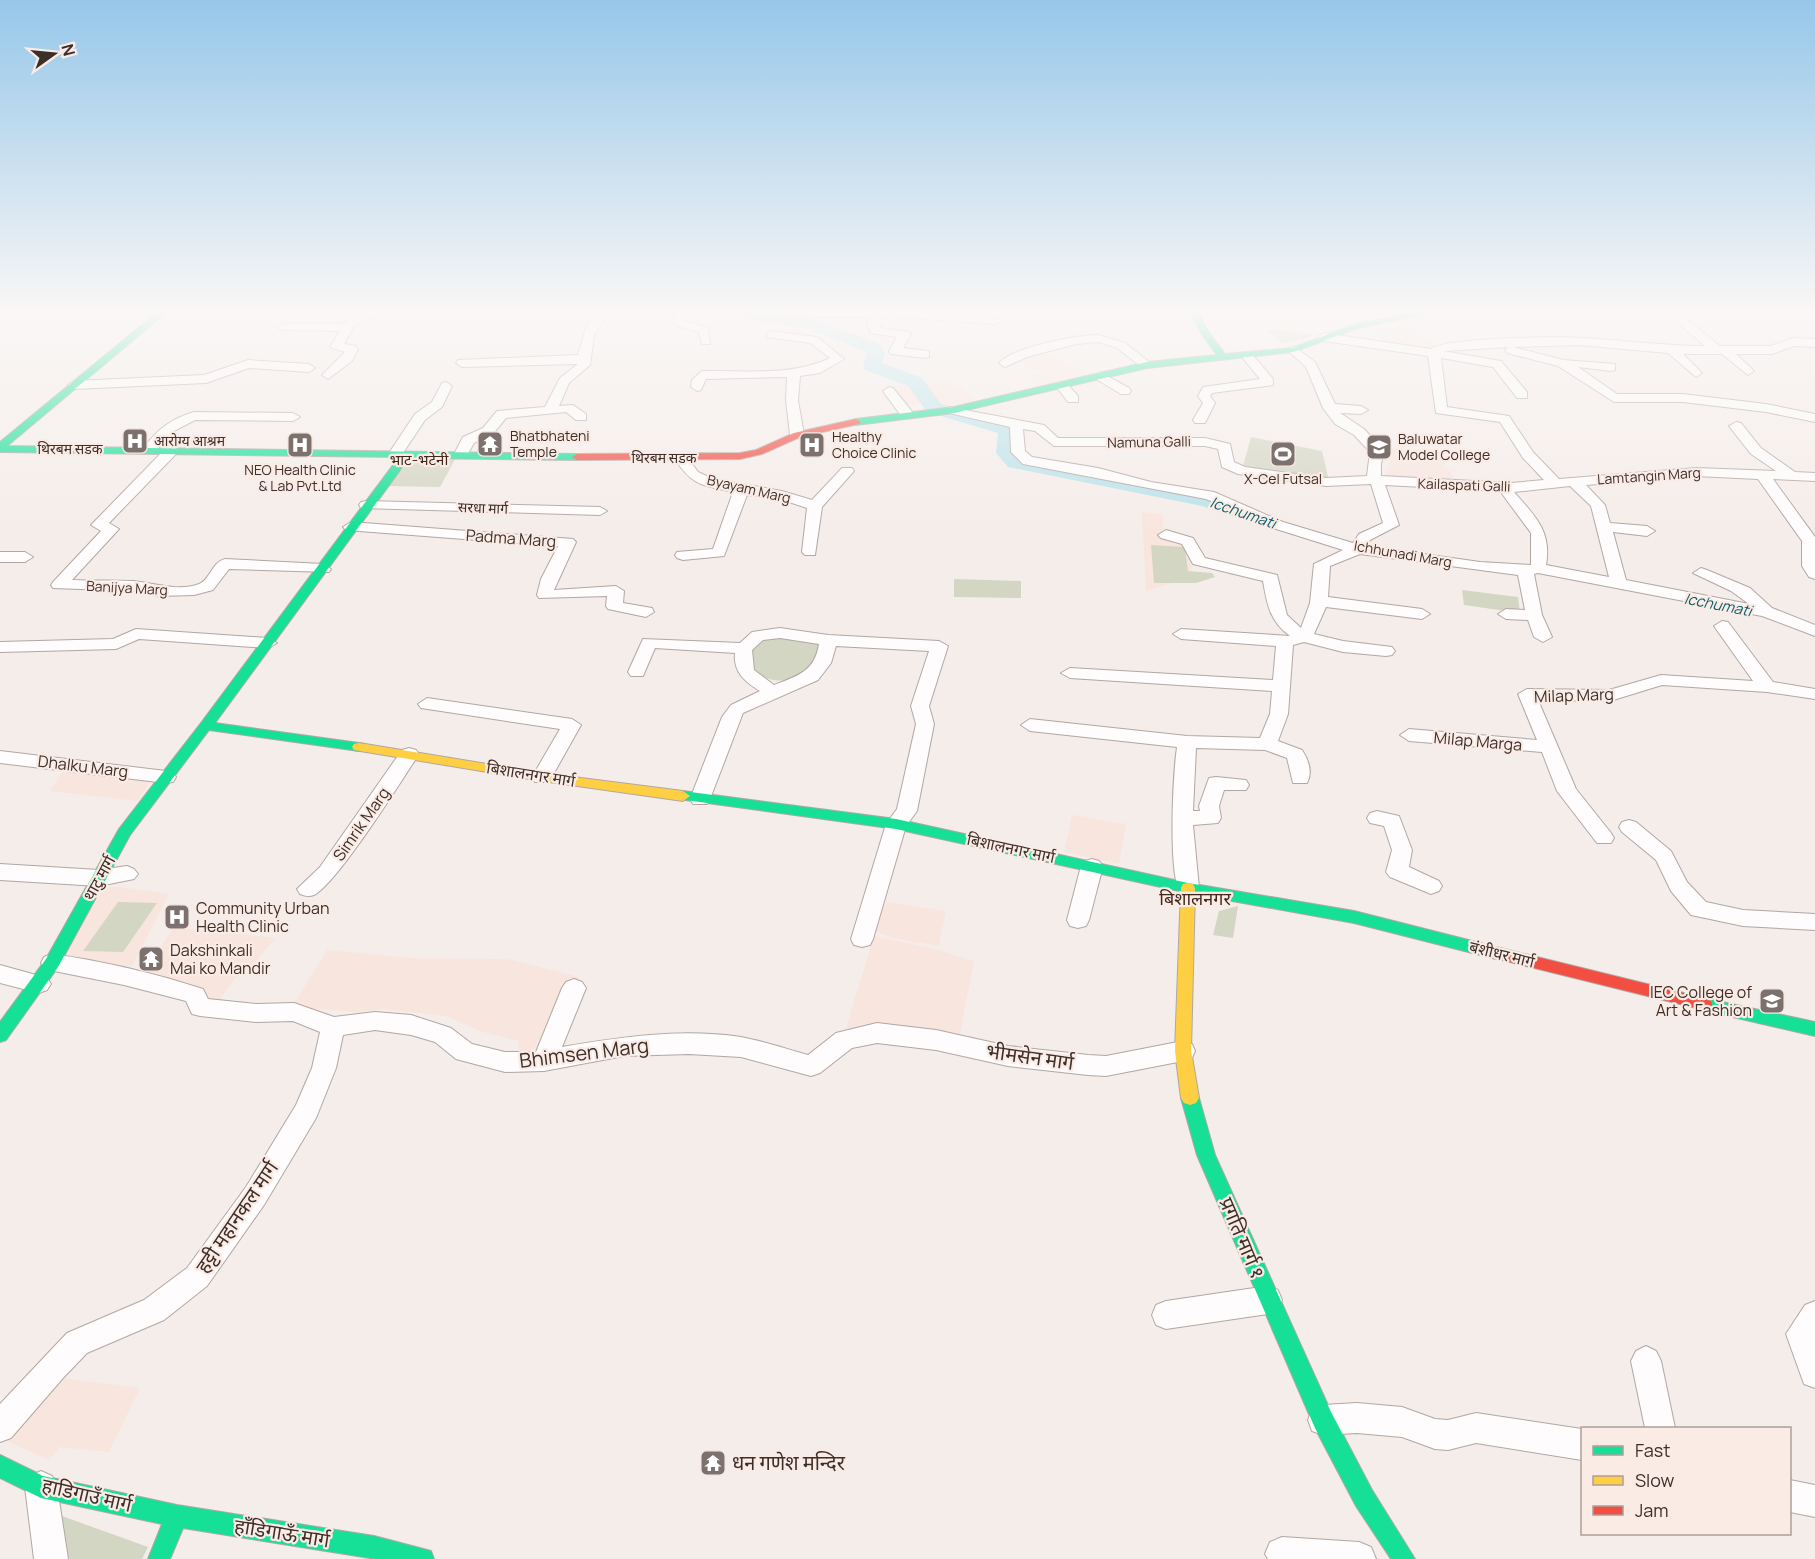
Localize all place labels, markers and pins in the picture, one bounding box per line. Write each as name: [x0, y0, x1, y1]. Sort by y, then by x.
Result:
hospital icon: आरोग्य आश्रम: [120, 426, 150, 456]
place label: Bhatbhateni Temple: [510, 426, 590, 461]
place label: Healthy Choice Clinic: [832, 427, 917, 462]
temple icon: Bhatbhateni Temple: [475, 429, 505, 459]
place label: Baluwatar Model College: [1398, 429, 1490, 464]
hospital icon: NEO Health Clinic & Lab Pvt.Ltd: [285, 430, 315, 460]
hospital icon: Healthy Choice Clinic: [797, 430, 827, 460]
place label: आरोग्य आश्रम: [154, 431, 226, 450]
school or university icon: Baluwatar Model College: [1364, 432, 1394, 462]
sports icon: X-Cel Futsal: [1268, 439, 1298, 469]
place label: NEO Health Clinic & Lab Pvt.Ltd: [244, 460, 356, 495]
place label: X-Cel Futsal: [1244, 469, 1322, 488]
place label: Community Urban Health Clinic: [196, 897, 329, 937]
hospital icon: Community Urban Health Clinic: [162, 902, 192, 932]
place label: Dakshinkali Mai ko Mandir: [170, 939, 271, 979]
temple icon: Dakshinkali Mai ko Mandir: [136, 944, 166, 974]
place label: IEC College of Art & Fashion: [1650, 981, 1752, 1021]
school or university icon: IEC College of Art & Fashion: [1757, 986, 1787, 1016]
temple icon: धन गणेश मन्दिर: [698, 1448, 728, 1478]
place label: धन गणेश मन्दिर: [732, 1449, 846, 1476]

